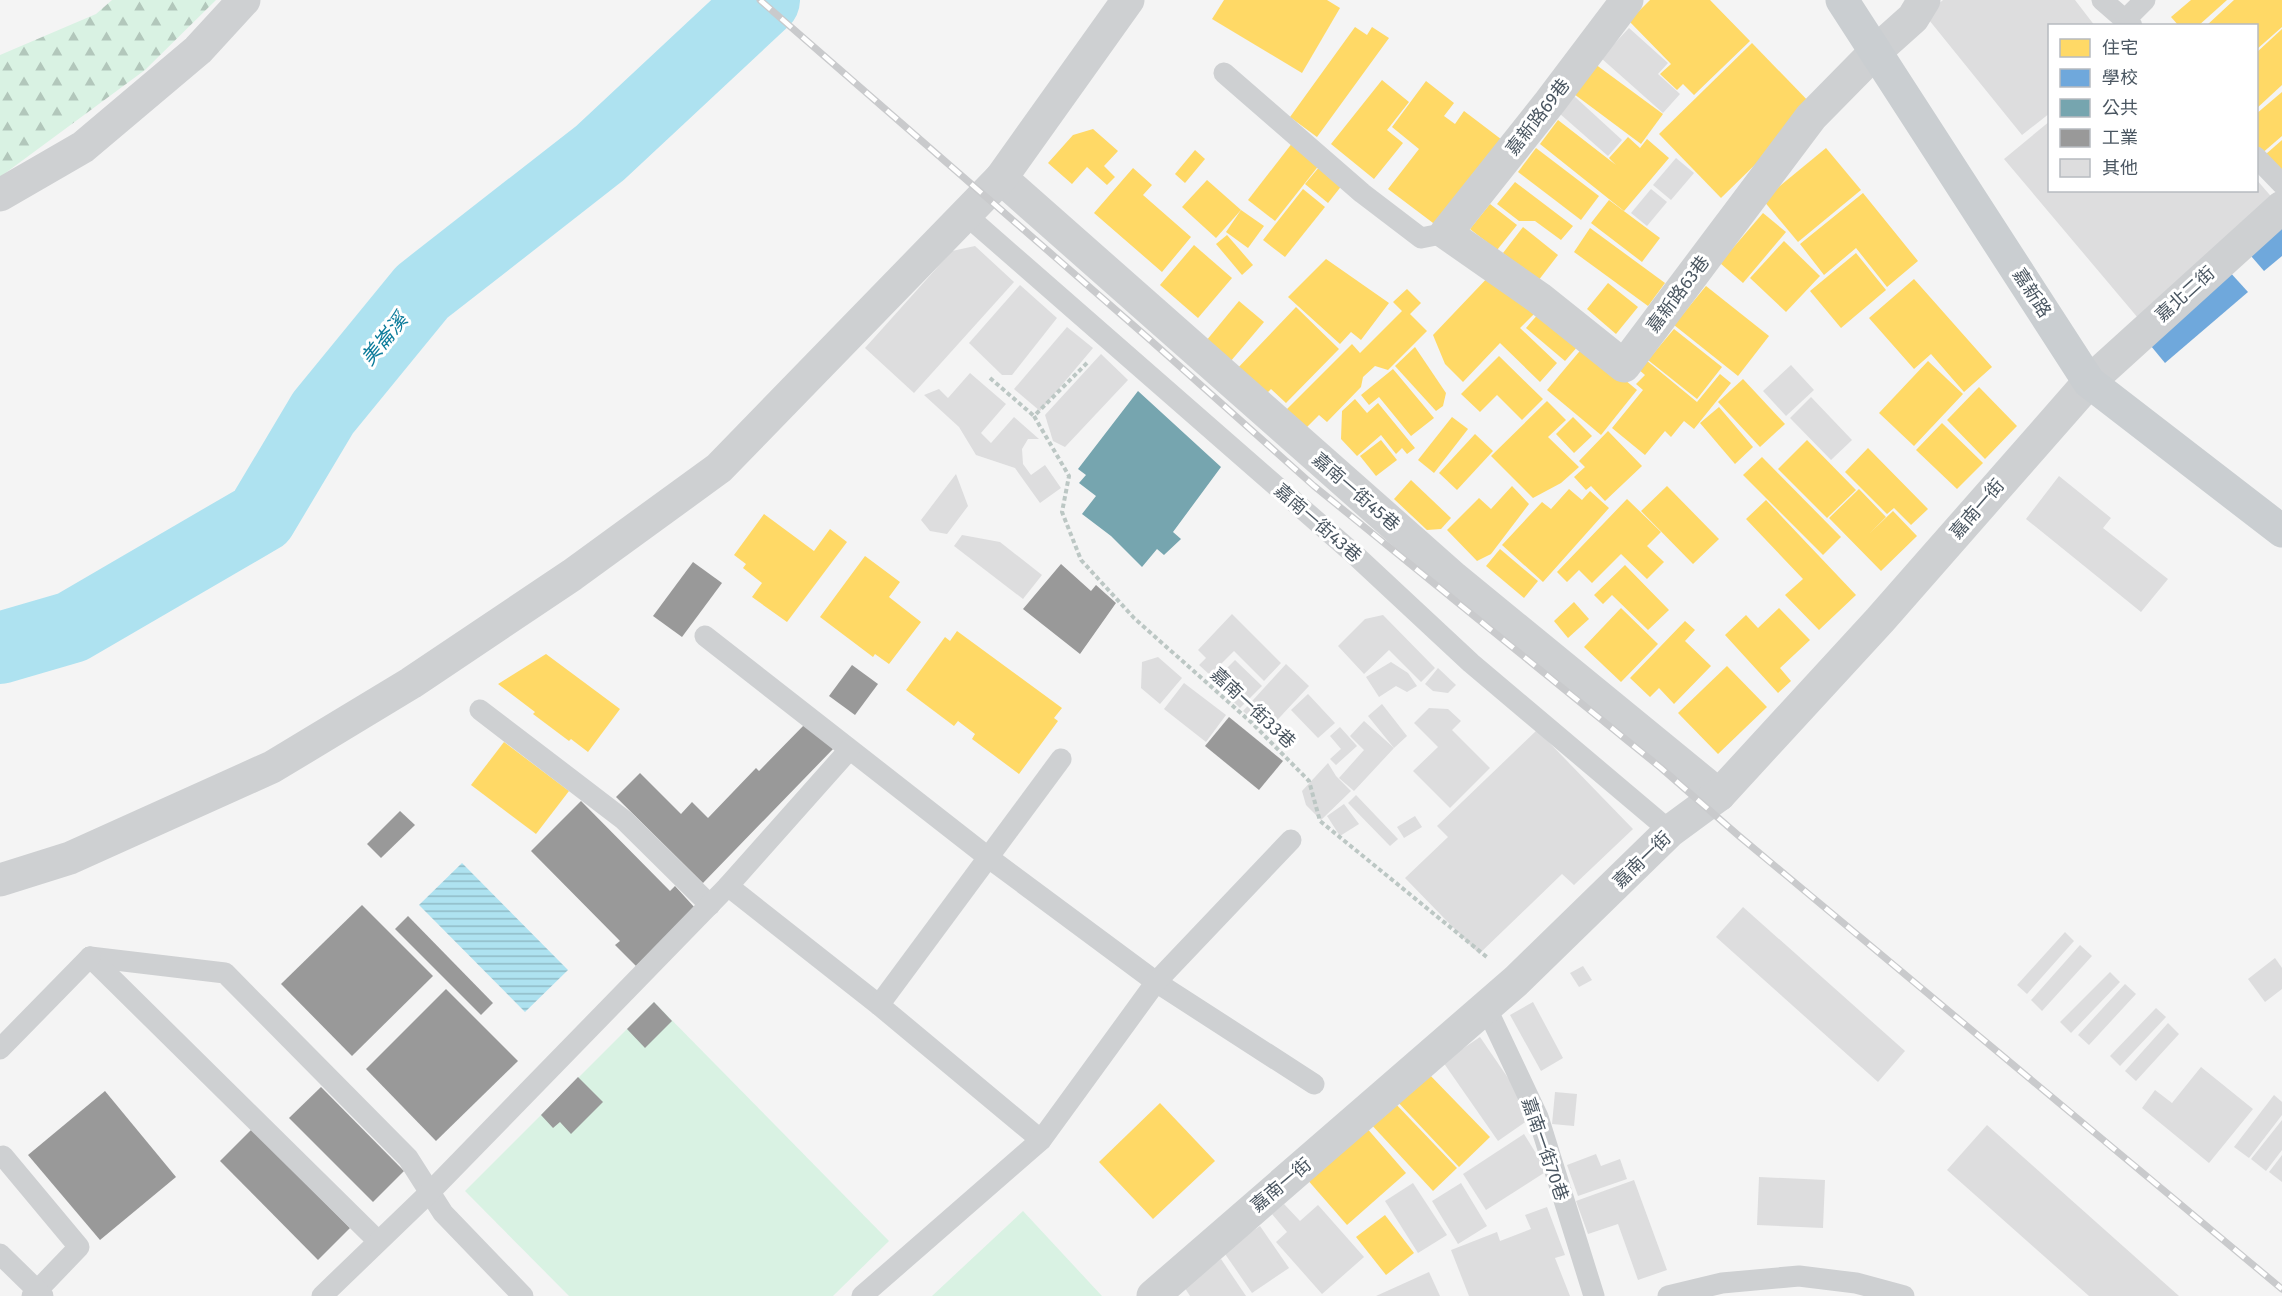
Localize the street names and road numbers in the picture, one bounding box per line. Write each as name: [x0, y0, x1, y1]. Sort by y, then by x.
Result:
street label: 嘉新路69巷: [1501, 74, 1575, 160]
street label: 嘉新路63巷: [1642, 251, 1714, 337]
street label: 嘉北二街: [2151, 262, 2219, 326]
street label: 嘉新路: [2008, 264, 2056, 322]
street label: 嘉南一街45巷: [1308, 448, 1404, 536]
street label: 嘉南一街: [1945, 475, 2009, 543]
street label: 嘉南一街43巷: [1270, 479, 1366, 567]
street label: 嘉南一街33巷: [1206, 663, 1300, 753]
street label: 嘉南一街: [1608, 827, 1676, 893]
street label: 嘉南一街70巷: [1517, 1094, 1573, 1204]
street label: 嘉南一街: [1246, 1153, 1316, 1217]

